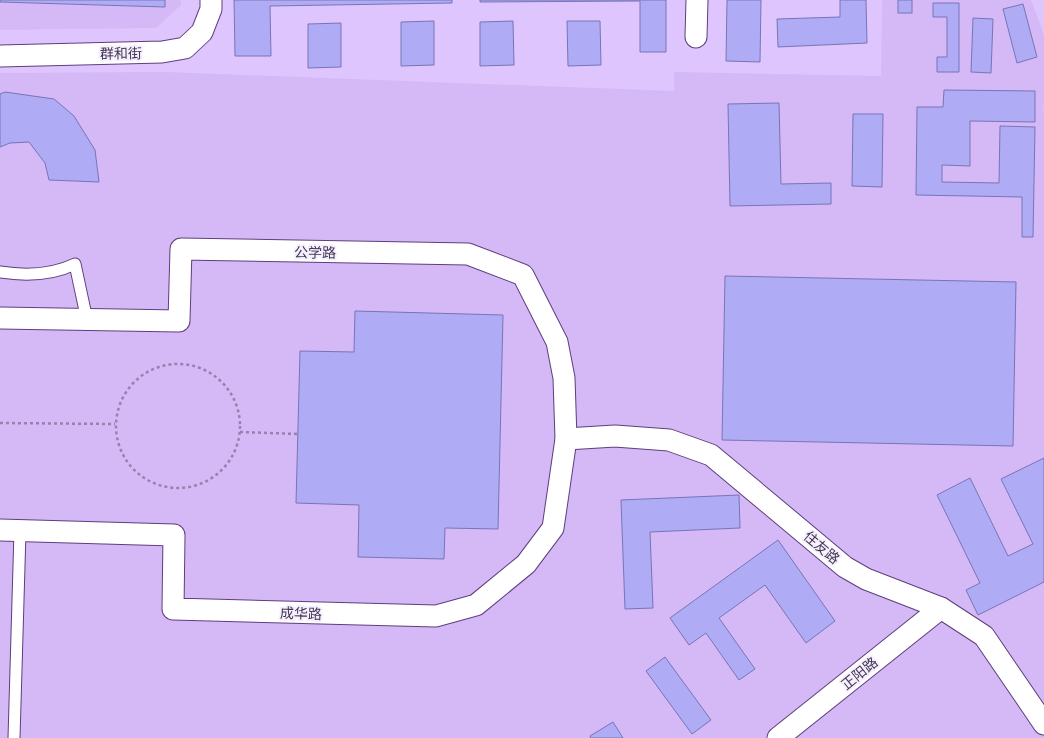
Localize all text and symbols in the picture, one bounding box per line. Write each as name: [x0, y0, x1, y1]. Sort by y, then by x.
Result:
street label: 群和街: [100, 43, 142, 63]
street label: 公学路: [294, 242, 336, 262]
street label: 住友路: [800, 526, 844, 568]
street label: 成华路: [280, 603, 322, 623]
street label: 正阳路: [837, 652, 881, 694]

